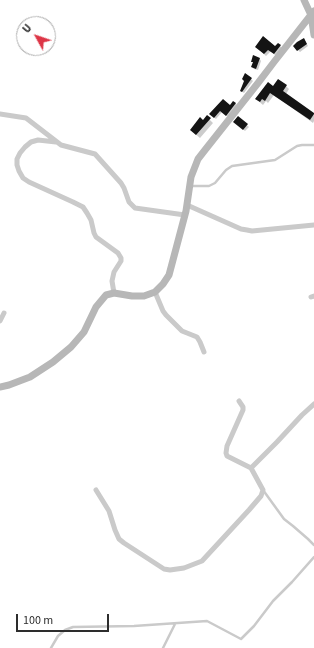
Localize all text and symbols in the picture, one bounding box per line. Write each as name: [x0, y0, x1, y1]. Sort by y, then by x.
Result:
north arrow: [16, 16, 56, 56]
text: U: [19, 21, 35, 36]
scale bar: [18, 606, 111, 632]
text: 100 m: [23, 612, 53, 629]

